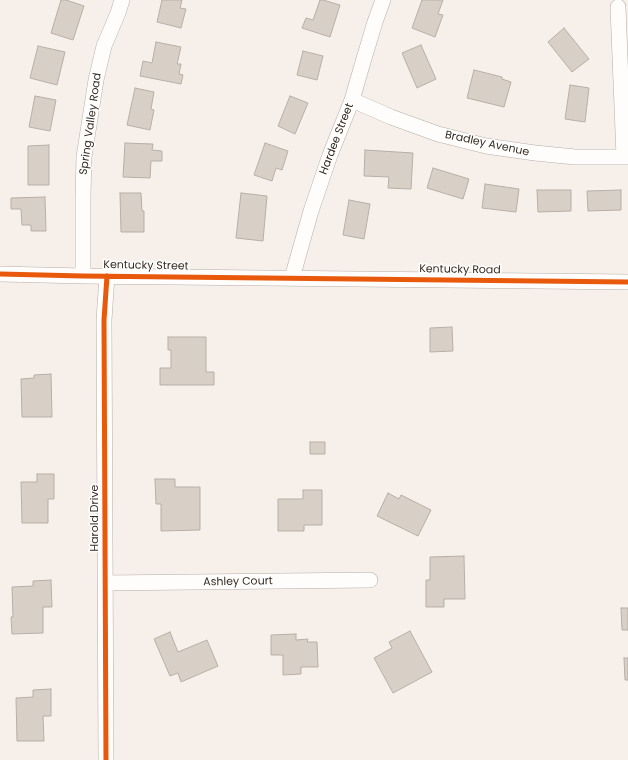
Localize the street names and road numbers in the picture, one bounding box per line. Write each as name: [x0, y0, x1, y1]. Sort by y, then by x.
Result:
street label: Spring Valley Road: [77, 72, 105, 176]
street label: Hardee Street: [317, 101, 357, 177]
street label: Bradley Avenue: [444, 129, 530, 159]
street label: Kentucky Street: [103, 259, 189, 273]
street label: Kentucky Road: [419, 263, 501, 277]
street label: Harold Drive: [88, 485, 102, 551]
street label: Ashley Court: [203, 575, 273, 589]

